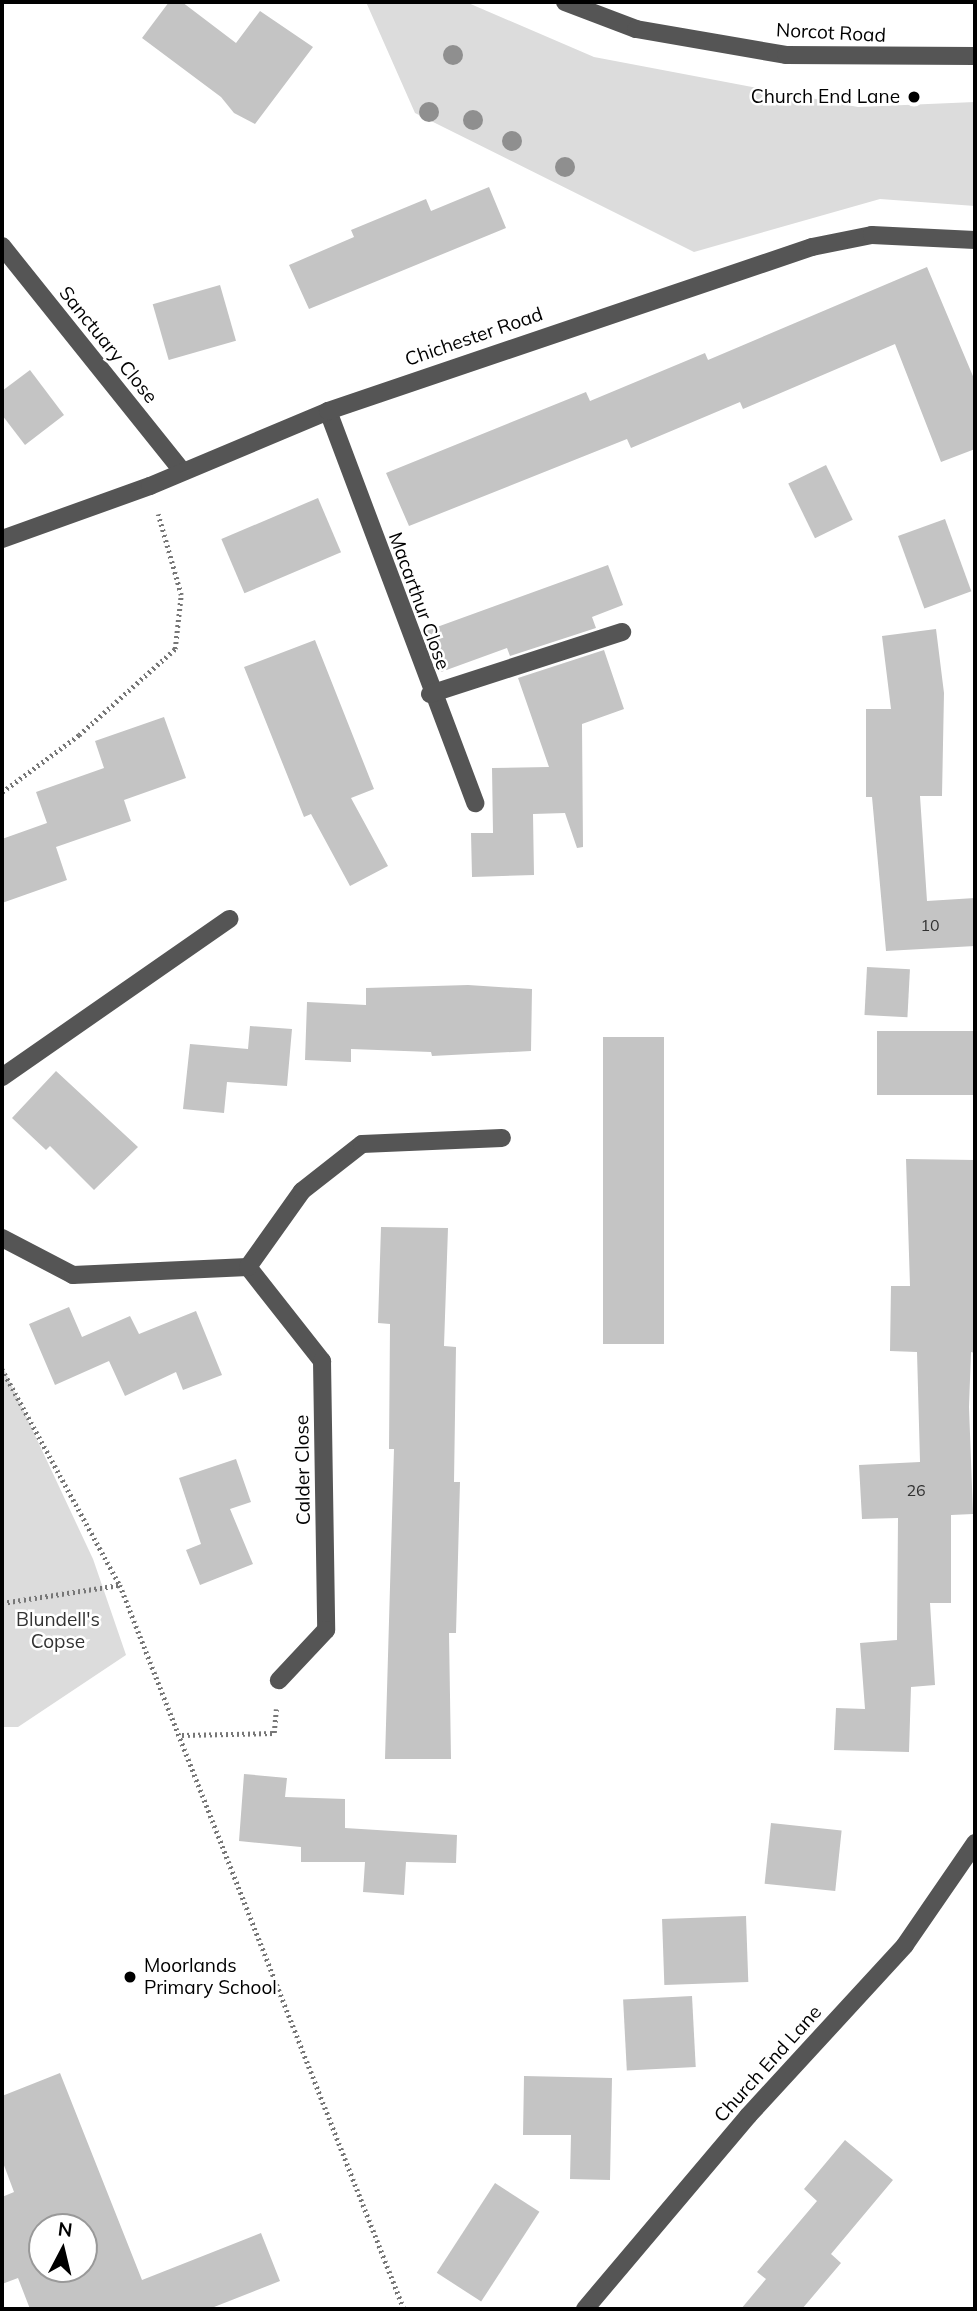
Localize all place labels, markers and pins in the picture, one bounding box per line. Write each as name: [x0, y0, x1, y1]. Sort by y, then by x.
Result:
place label: Church End Lane: [751, 86, 900, 108]
marker: Church End Lane: [906, 89, 922, 105]
place label: Moorlands Primary School: [144, 1955, 277, 1999]
marker: Moorlands Primary School: [122, 1969, 138, 1985]

